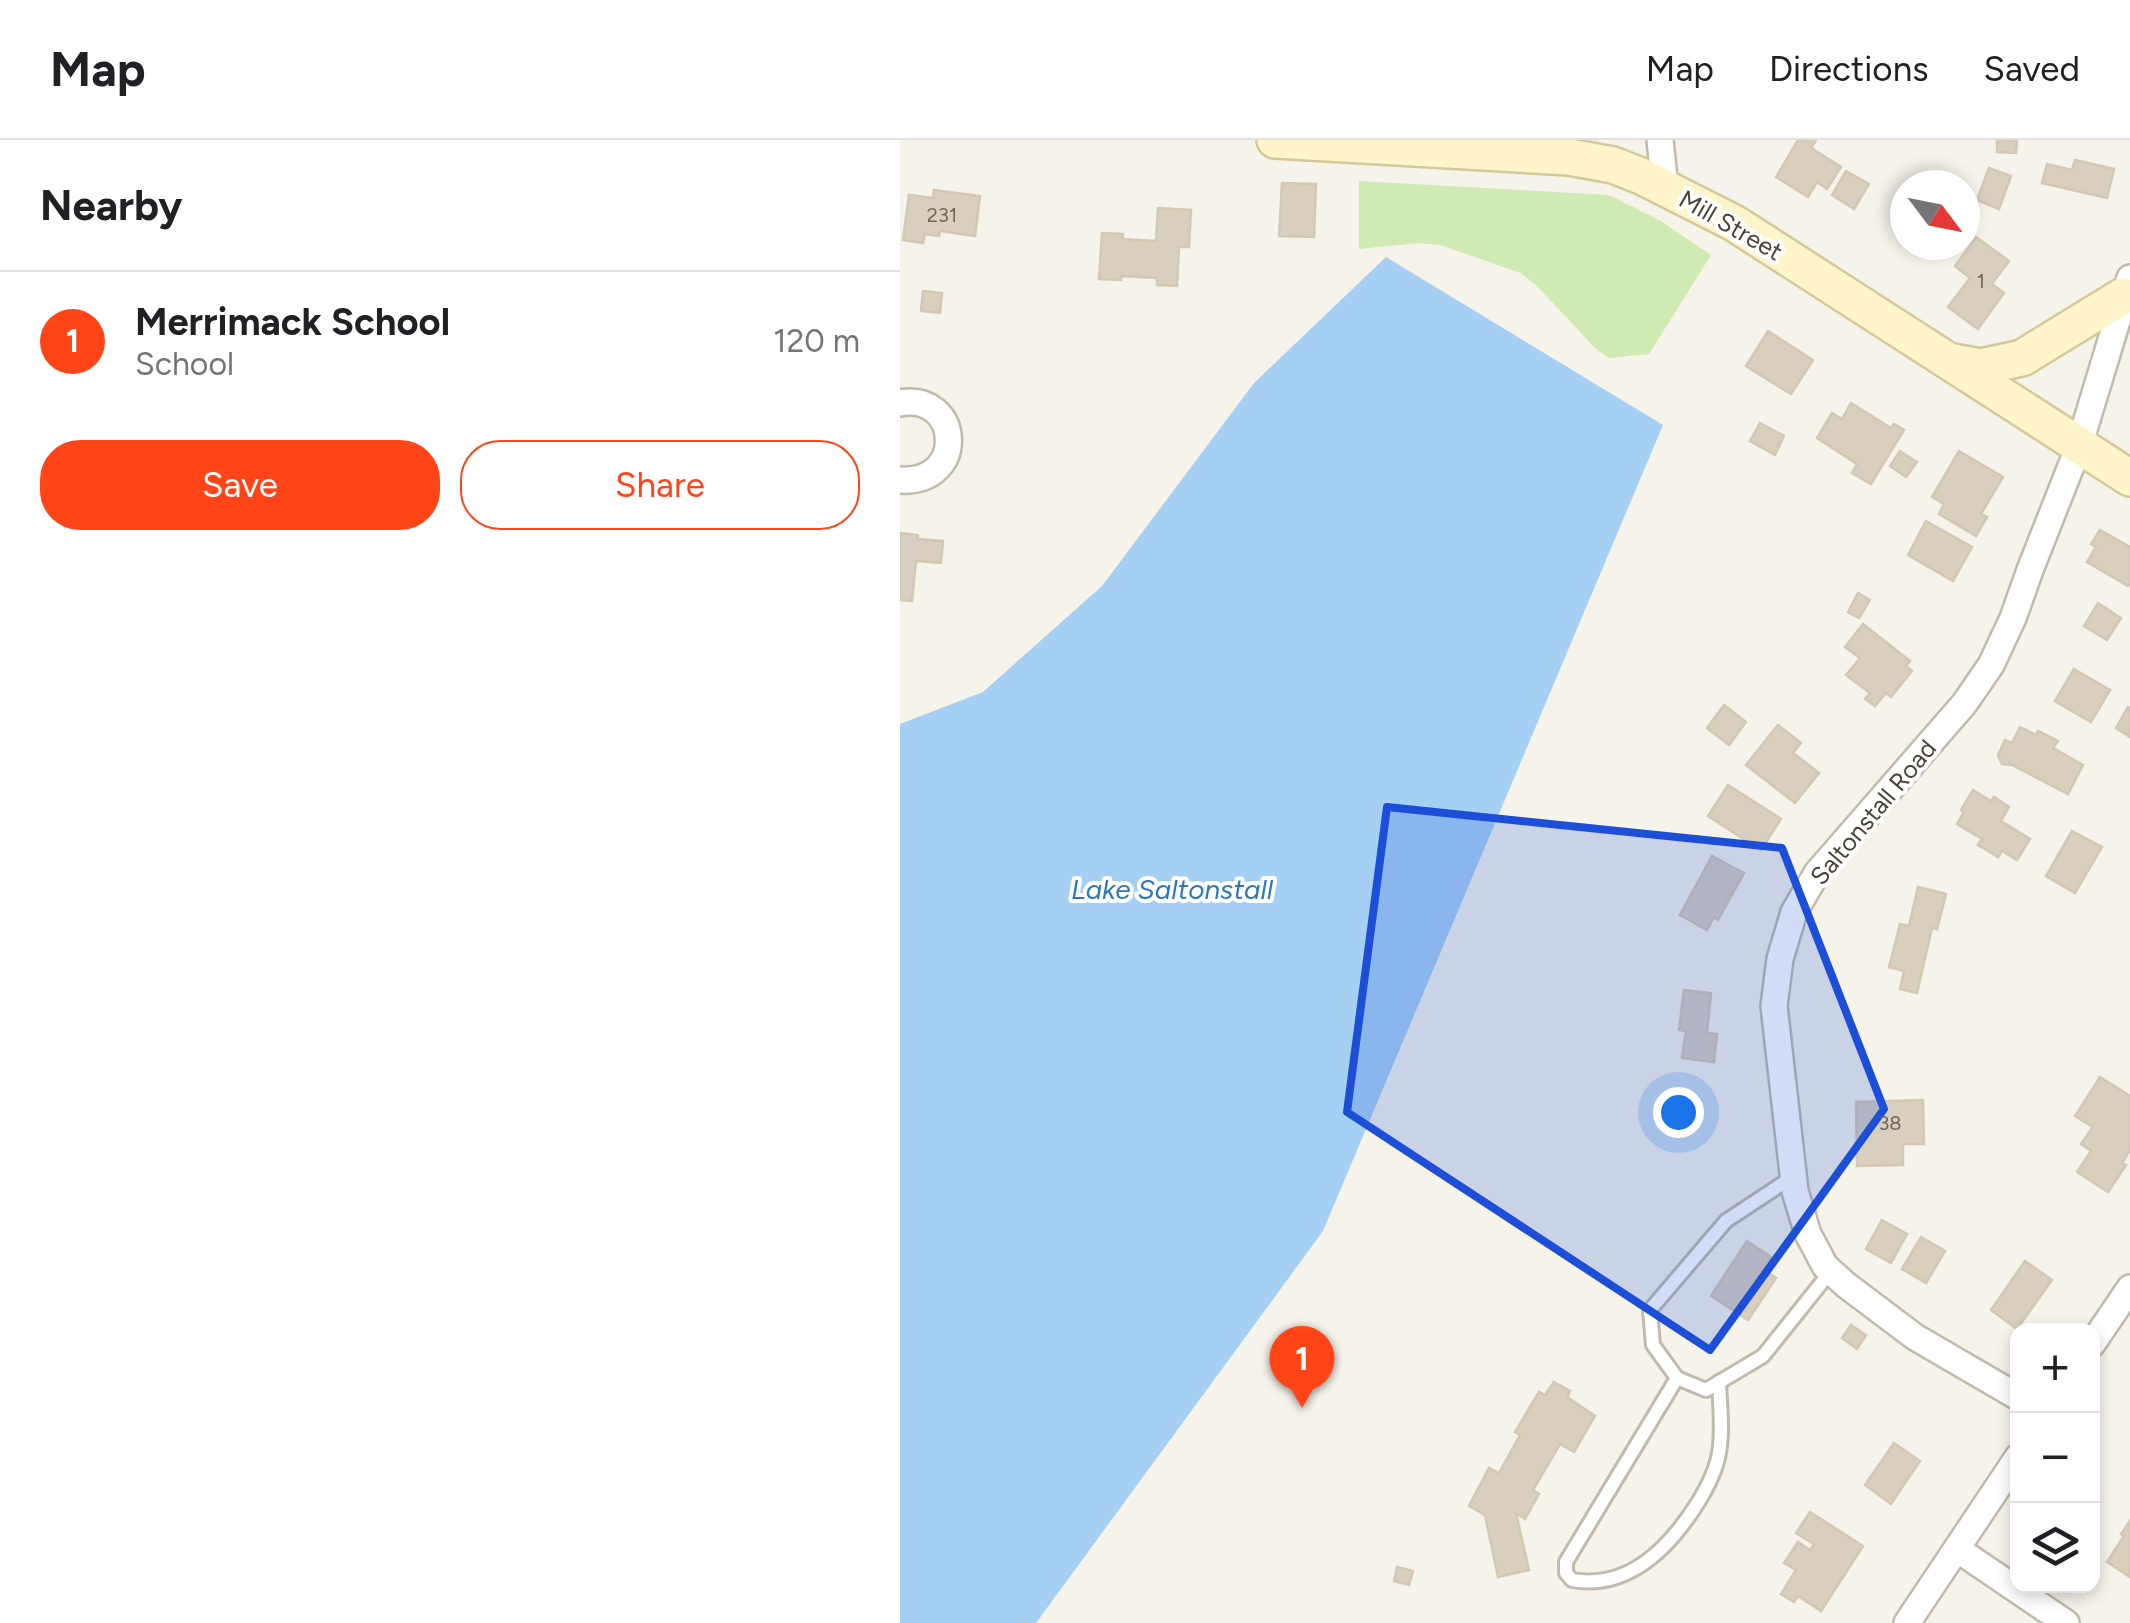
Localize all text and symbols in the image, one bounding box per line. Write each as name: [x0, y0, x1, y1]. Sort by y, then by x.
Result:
text: Map: [50, 40, 146, 98]
text: Map: [1646, 48, 1714, 90]
text: Directions: [1769, 48, 1929, 90]
text: Saved: [1984, 48, 2080, 90]
north arrow: [1890, 170, 1980, 260]
text: Nearby: [40, 180, 182, 231]
street label: Mill Street: [1674, 183, 1788, 267]
house number: 231: [927, 203, 957, 227]
house number: 1: [1977, 269, 1985, 293]
text: Merrimack School: [135, 299, 450, 345]
text: 1: [66, 322, 79, 360]
text: 120 m: [773, 322, 860, 360]
text: School: [135, 345, 234, 383]
button: Save: [40, 440, 440, 530]
button: Share: [460, 440, 860, 530]
street label: Saltonstall Road: [1804, 733, 1942, 891]
water label: Lake Saltonstall: [1071, 872, 1274, 906]
your location: [1653, 1087, 1704, 1138]
house number: 38: [1878, 1111, 1902, 1135]
map controls: [2010, 1323, 2100, 1593]
button: +: [2010, 1323, 2100, 1413]
pin: 1: [1270, 1326, 1334, 1408]
button: −: [2010, 1413, 2100, 1503]
button: layers: [2010, 1503, 2100, 1593]

